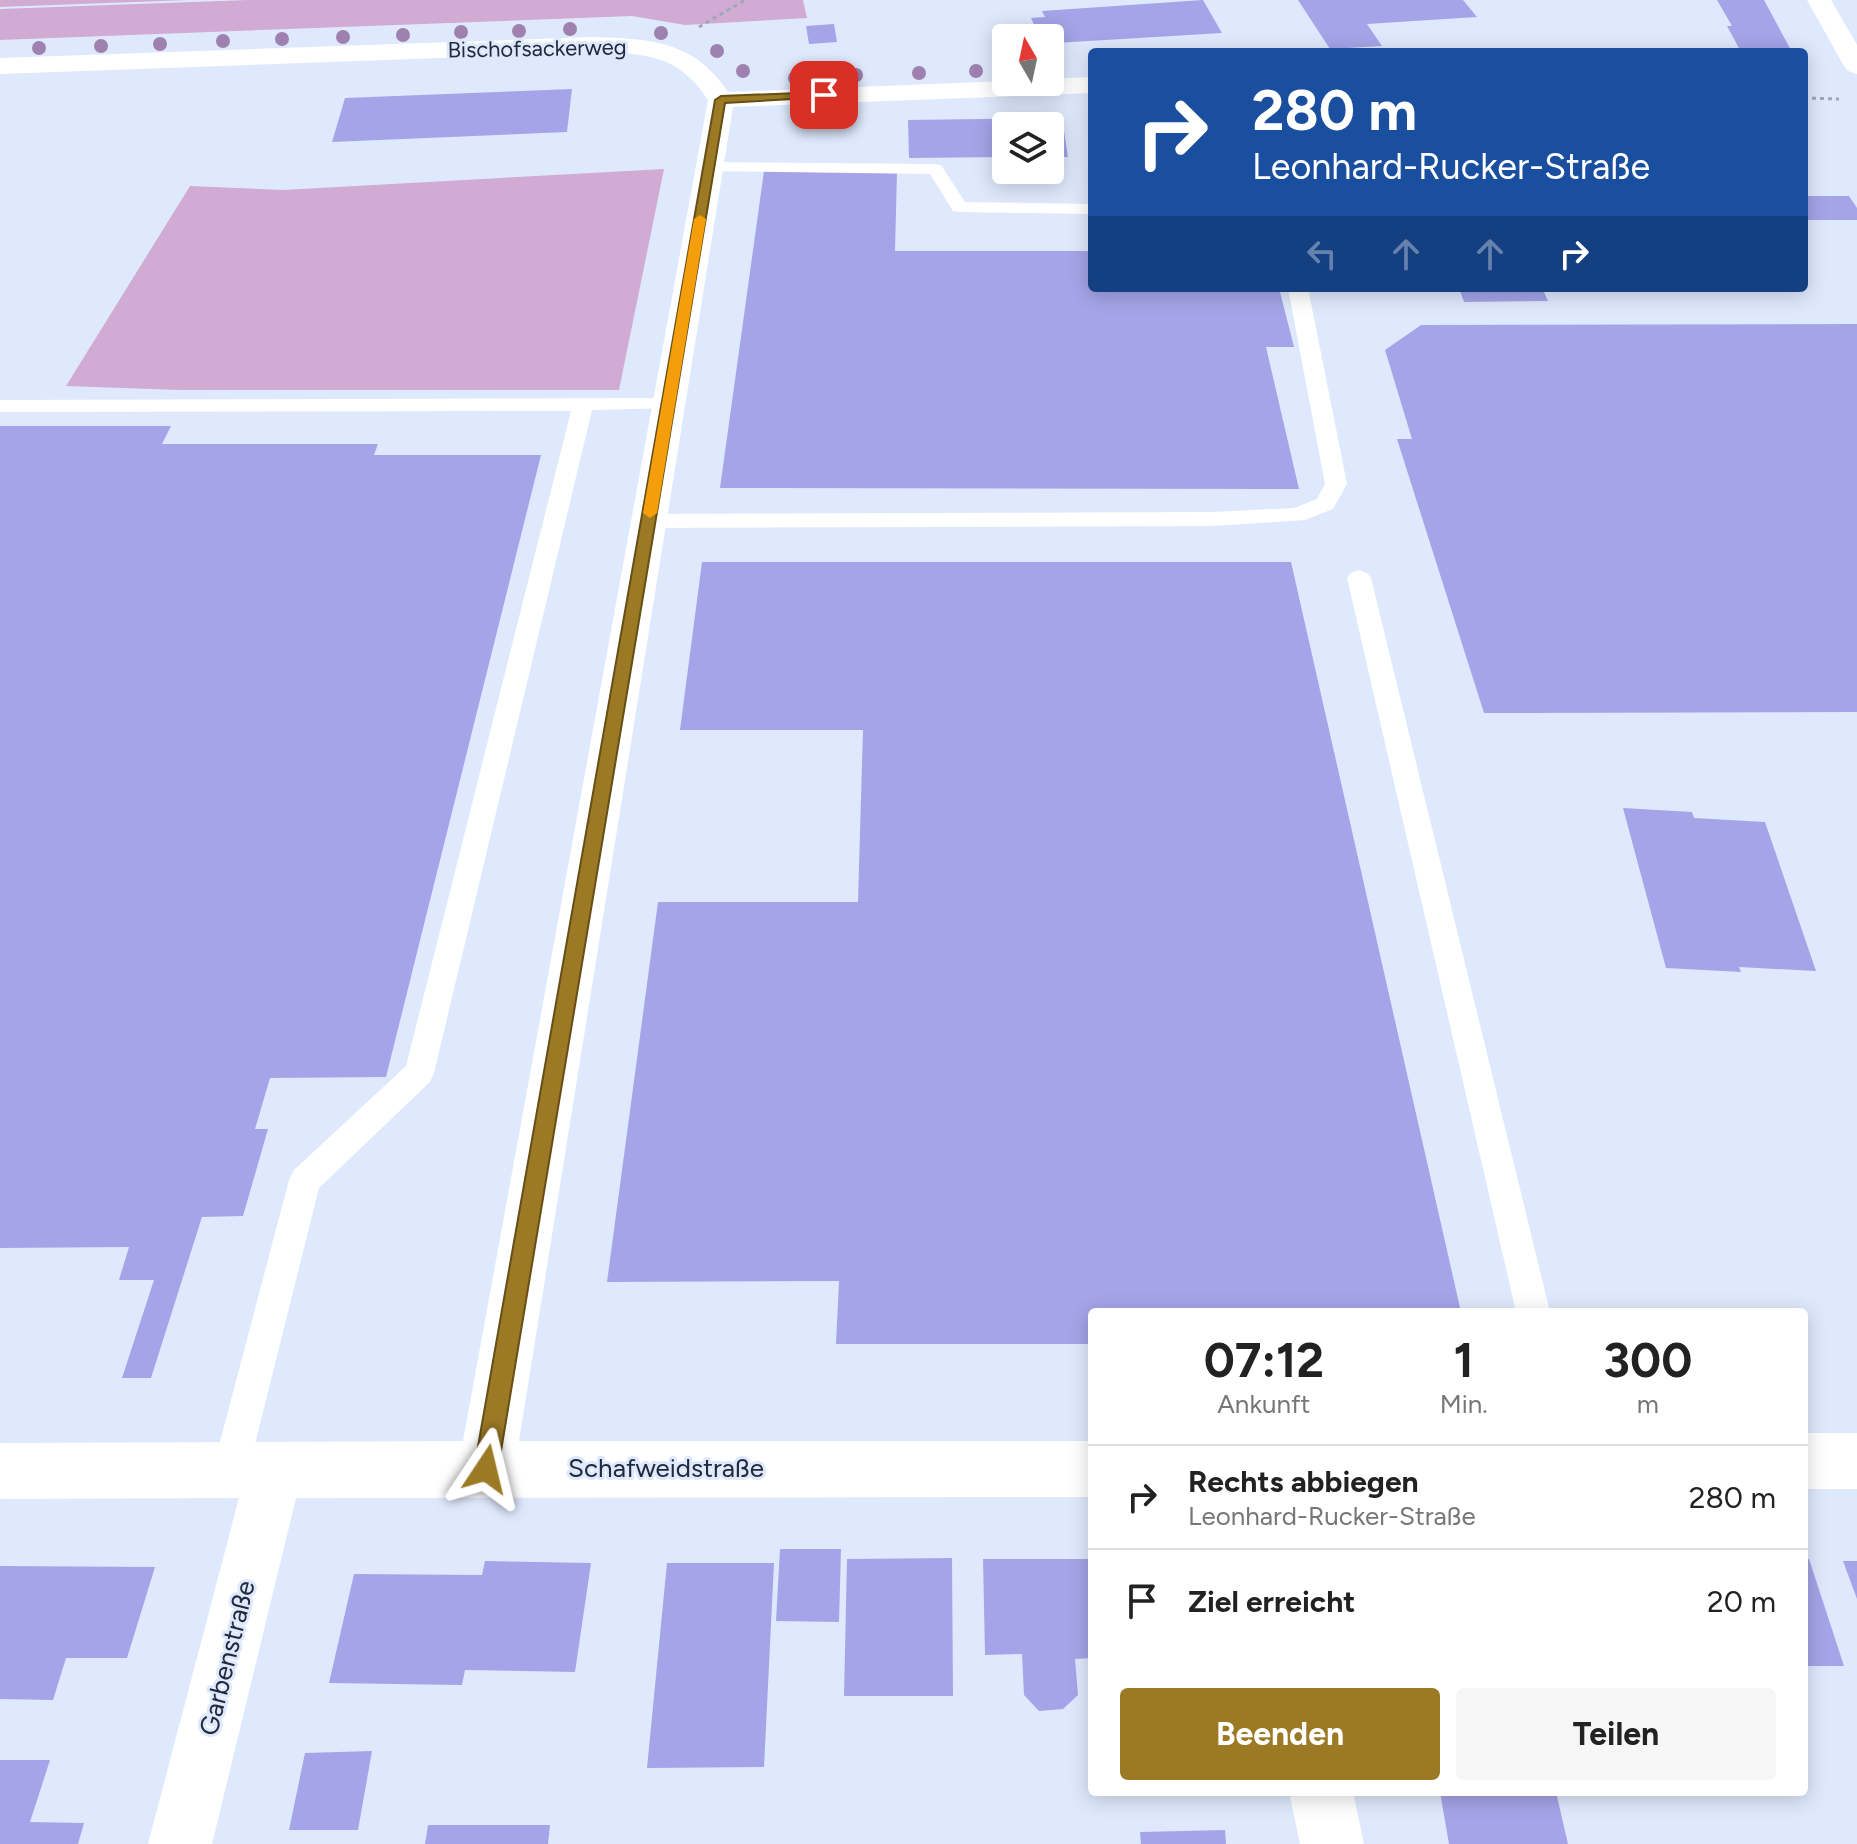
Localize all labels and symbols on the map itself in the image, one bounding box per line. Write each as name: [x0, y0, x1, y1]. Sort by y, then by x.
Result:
north arrow: [992, 24, 1064, 96]
street label: Bischofsackerweg: [447, 33, 627, 64]
pin: [790, 61, 858, 129]
position arrow: [444, 1427, 528, 1511]
street label: Schafweidstraße: [568, 1452, 764, 1484]
street label: Garbenstraße: [192, 1577, 262, 1739]

